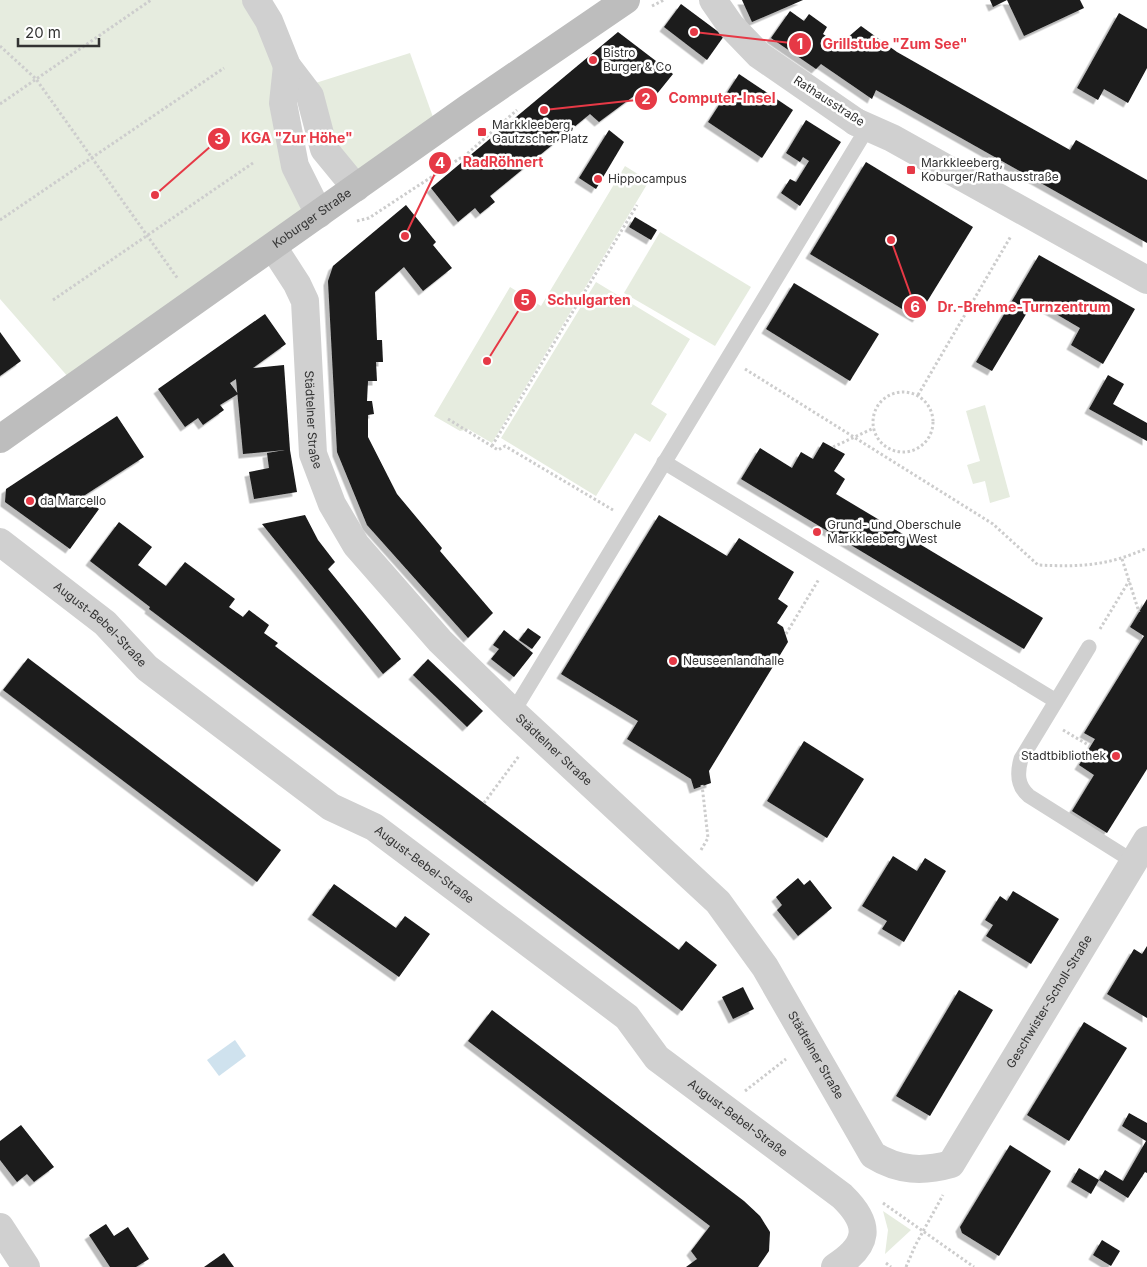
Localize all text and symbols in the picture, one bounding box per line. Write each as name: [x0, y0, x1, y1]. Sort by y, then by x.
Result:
scale bar: [18, 15, 99, 47]
text: 20 m: [25, 23, 61, 42]
callout: Grillstube "Zum See": [787, 29, 977, 58]
text: 1: [797, 34, 803, 53]
text: Grillstube "Zum See": [823, 35, 967, 52]
place label: Bistro Burger & Co: [603, 45, 672, 74]
marker: Bistro Burger & Co: [587, 54, 599, 66]
street label: Rathausstraße: [791, 72, 868, 129]
callout: Computer-Insel: [634, 84, 786, 113]
text: 2: [641, 89, 651, 108]
text: Computer-Insel: [669, 89, 775, 106]
place label: Markkleeberg, Gautzscher Platz: [492, 117, 588, 146]
callout: KGA "Zur Höhe": [206, 124, 363, 153]
marker: Markkleeberg, Gautzscher Platz: [476, 126, 488, 138]
text: 3: [214, 129, 224, 148]
text: KGA "Zur Höhe": [241, 129, 353, 146]
callout: RadRöhnert: [428, 148, 553, 177]
text: 4: [435, 153, 445, 172]
text: RadRöhnert: [463, 153, 543, 170]
place label: Markkleeberg, Koburger/Rathausstraße: [921, 155, 1059, 184]
marker: Markkleeberg, Koburger/Rathausstraße: [905, 164, 917, 176]
place label: Hippocampus: [608, 171, 687, 186]
marker: Hippocampus: [592, 173, 604, 185]
street label: Koburger Straße: [269, 185, 354, 251]
callout: Schulgarten: [512, 285, 641, 314]
text: 5: [520, 290, 530, 309]
text: Schulgarten: [547, 291, 631, 308]
callout: Dr.-Brehme-Turnzentrum: [902, 293, 1120, 322]
text: 6: [910, 297, 920, 316]
text: Dr.-Brehme-Turnzentrum: [937, 298, 1111, 315]
street label: Städtelner Straße: [302, 370, 326, 471]
place label: da Marcello: [40, 493, 106, 508]
marker: da Marcello: [24, 495, 36, 507]
place label: Grund- und Oberschule Markkleeberg West: [827, 517, 961, 546]
marker: Grund- und Oberschule Markkleeberg West: [811, 526, 823, 538]
street label: August-Bebel-Straße: [51, 578, 150, 670]
place label: Neuseenlandhalle: [683, 653, 784, 668]
marker: Neuseenlandhalle: [667, 655, 679, 667]
street label: Städtelner Straße: [513, 710, 595, 789]
place label: Stadtbibliothek: [1021, 748, 1106, 763]
marker: Stadtbibliothek: [1110, 750, 1122, 762]
street label: August-Bebel-Straße: [372, 822, 477, 906]
street label: Geschwister-Scholl-Straße: [1003, 932, 1095, 1071]
street label: Städtelner Straße: [785, 1008, 847, 1102]
street label: August-Bebel-Straße: [685, 1076, 791, 1160]

